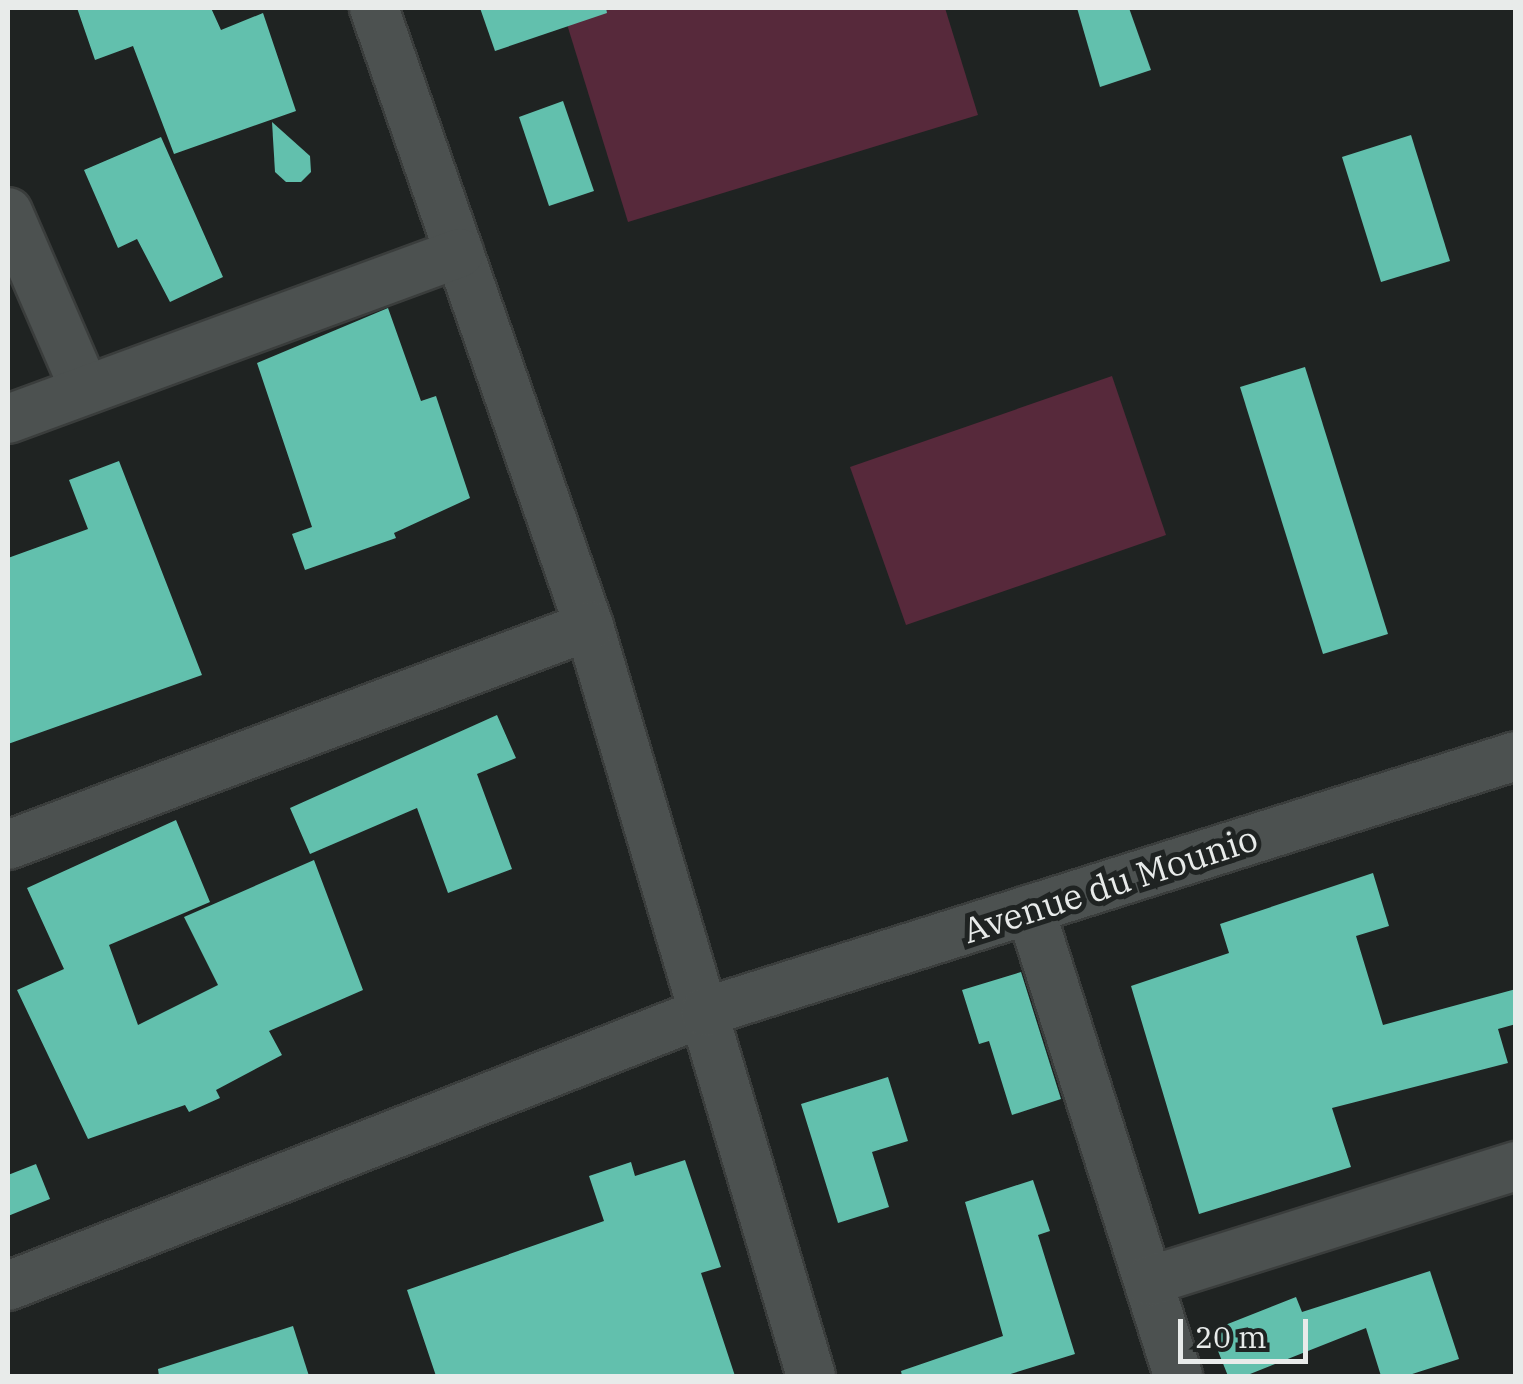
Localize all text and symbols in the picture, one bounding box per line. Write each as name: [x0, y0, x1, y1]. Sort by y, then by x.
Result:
street label: Avenue du Mounio: [957, 817, 1263, 951]
scale bar: [1183, 1299, 1313, 1361]
text: 20 m: [1195, 1317, 1267, 1356]

